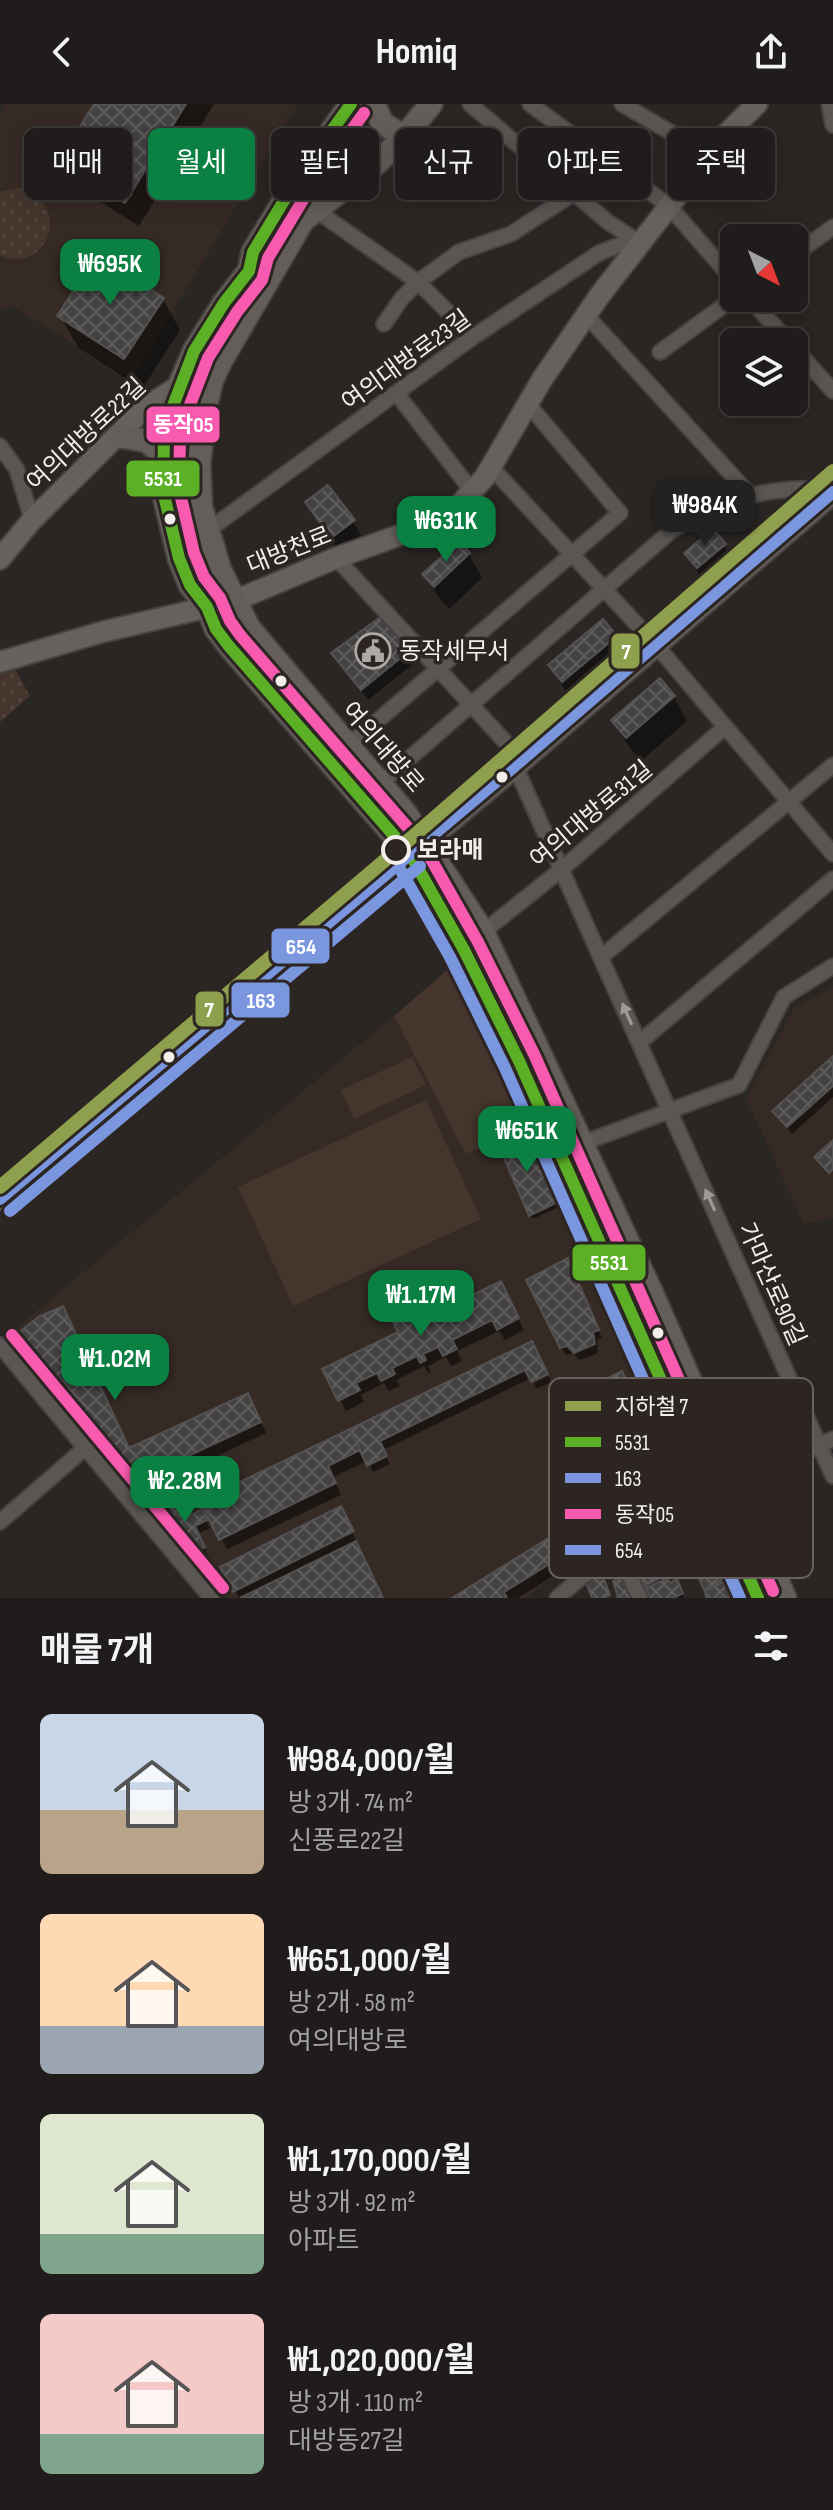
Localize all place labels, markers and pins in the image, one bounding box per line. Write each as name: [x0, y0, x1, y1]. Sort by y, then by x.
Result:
pin: ₩695K: [54, 239, 166, 307]
pin: ₩984K: [649, 480, 761, 548]
pin: ₩631K: [390, 496, 502, 564]
unlabelled marker: [162, 511, 178, 527]
public building icon: 동작세무서: [354, 632, 392, 670]
place label: 동작세무서: [399, 637, 509, 666]
unlabelled marker: [273, 673, 289, 689]
unlabelled marker: [494, 769, 510, 785]
marker: 보라매: [382, 836, 410, 864]
place label: 보라매: [417, 836, 483, 865]
unlabelled marker: [161, 1049, 177, 1065]
pin: ₩651K: [471, 1106, 583, 1174]
pin: ₩1.17M: [356, 1270, 486, 1338]
unlabelled marker: [650, 1325, 666, 1341]
pin: ₩1.02M: [50, 1334, 180, 1402]
pin: ₩2.28M: [120, 1456, 250, 1524]

